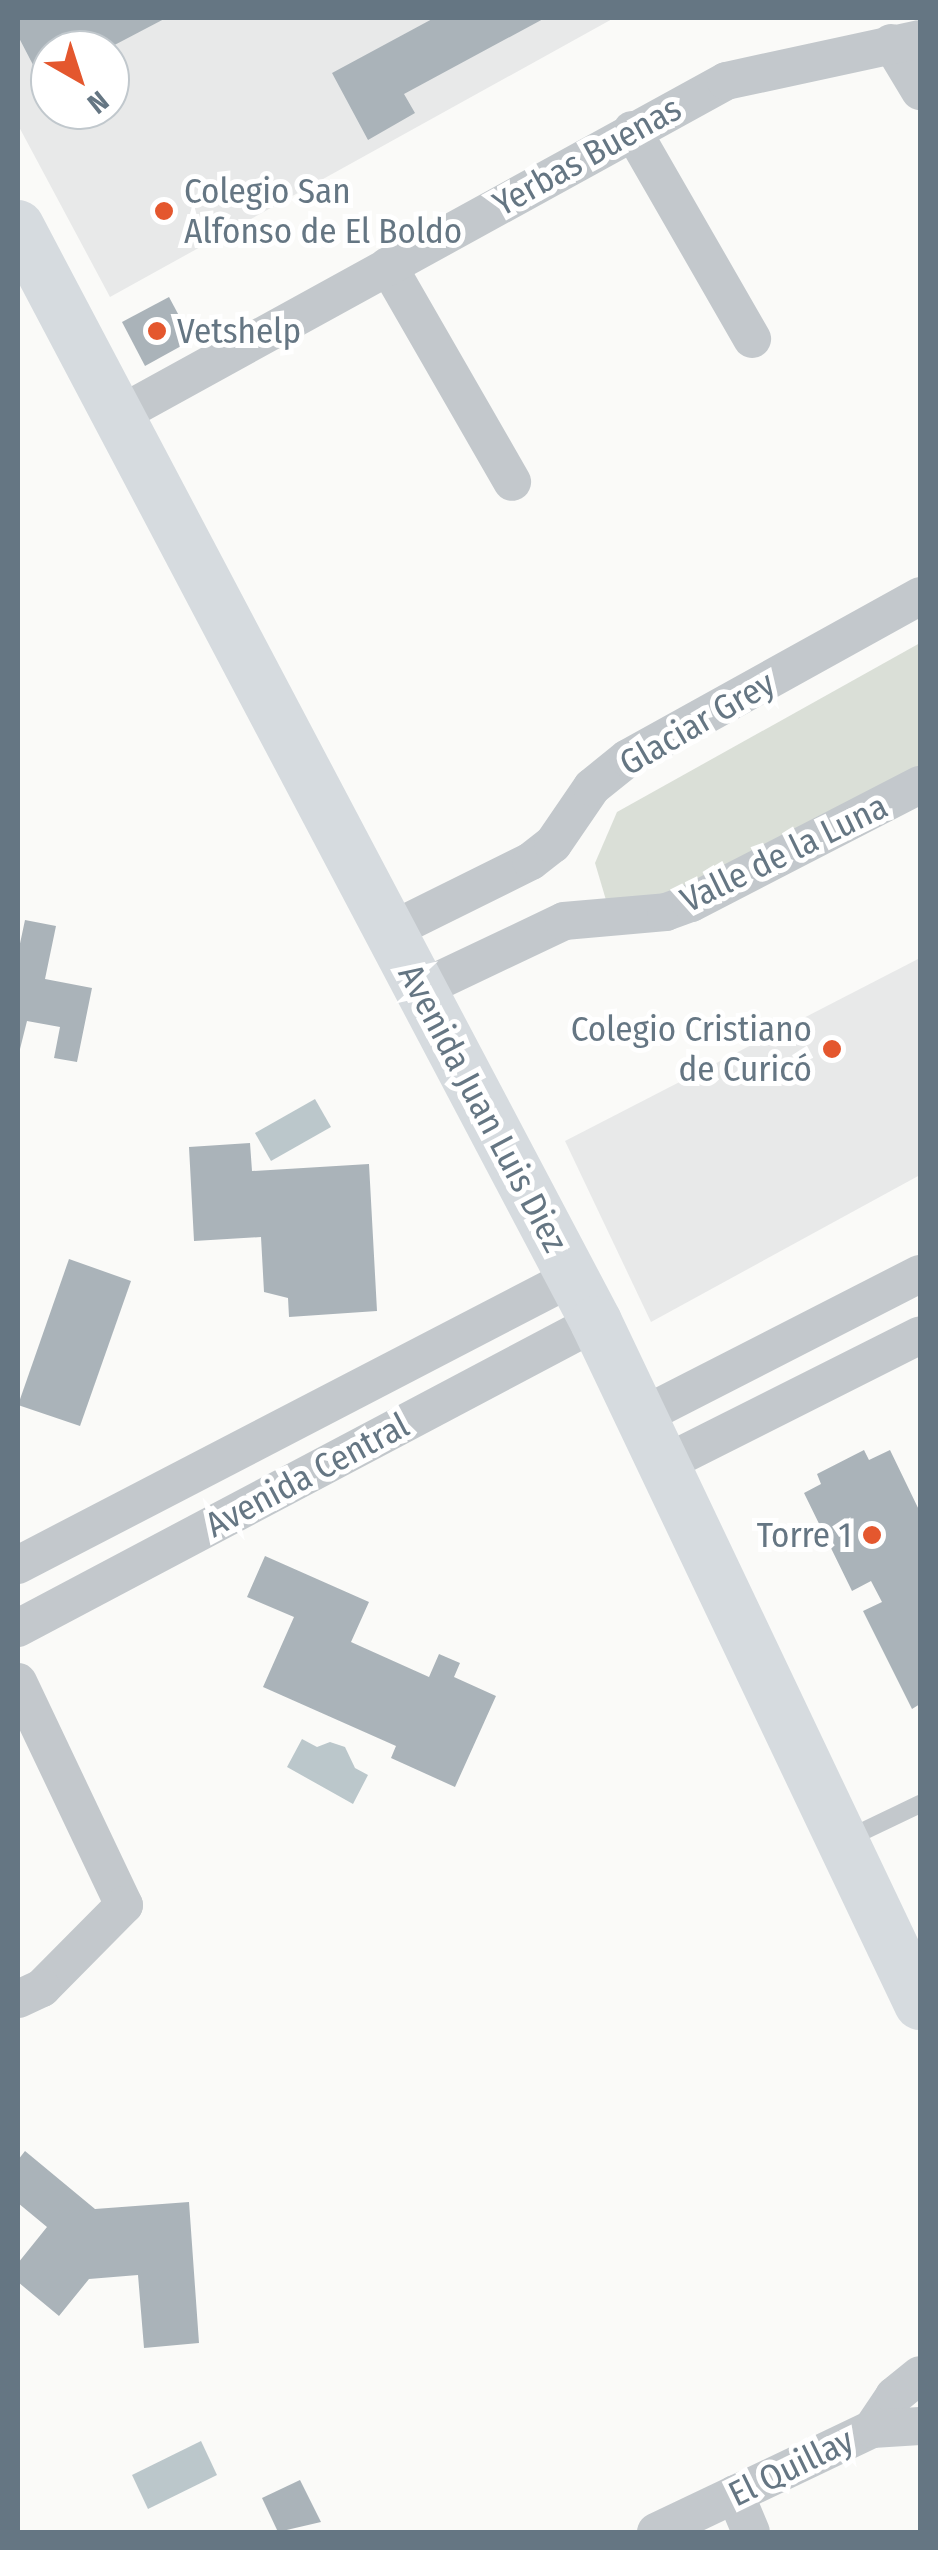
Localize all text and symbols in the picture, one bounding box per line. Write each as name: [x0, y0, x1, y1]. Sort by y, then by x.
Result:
north arrow: [30, 30, 130, 130]
text: N: [81, 84, 115, 120]
street label: Yerbas Buenas: [486, 87, 688, 225]
place label: Colegio San Alfonso de El Boldo: [184, 170, 462, 252]
marker: Colegio San Alfonso de El Boldo: [153, 200, 175, 222]
place label: Vetshelp: [177, 310, 301, 352]
marker: Vetshelp: [146, 320, 168, 342]
street label: Glaciar Grey: [612, 662, 782, 784]
street label: Valle de la Luna: [674, 785, 894, 921]
street label: Avenida Juan Luis Diez: [389, 957, 577, 1259]
place label: Colegio Cristiano de Curicó: [571, 1008, 812, 1090]
marker: Colegio Cristiano de Curicó: [821, 1038, 843, 1060]
street label: Avenida Central: [198, 1404, 416, 1546]
place label: Torre 1: [757, 1514, 852, 1556]
marker: Torre 1: [861, 1524, 883, 1546]
street label: El Quillay: [722, 2419, 860, 2515]

